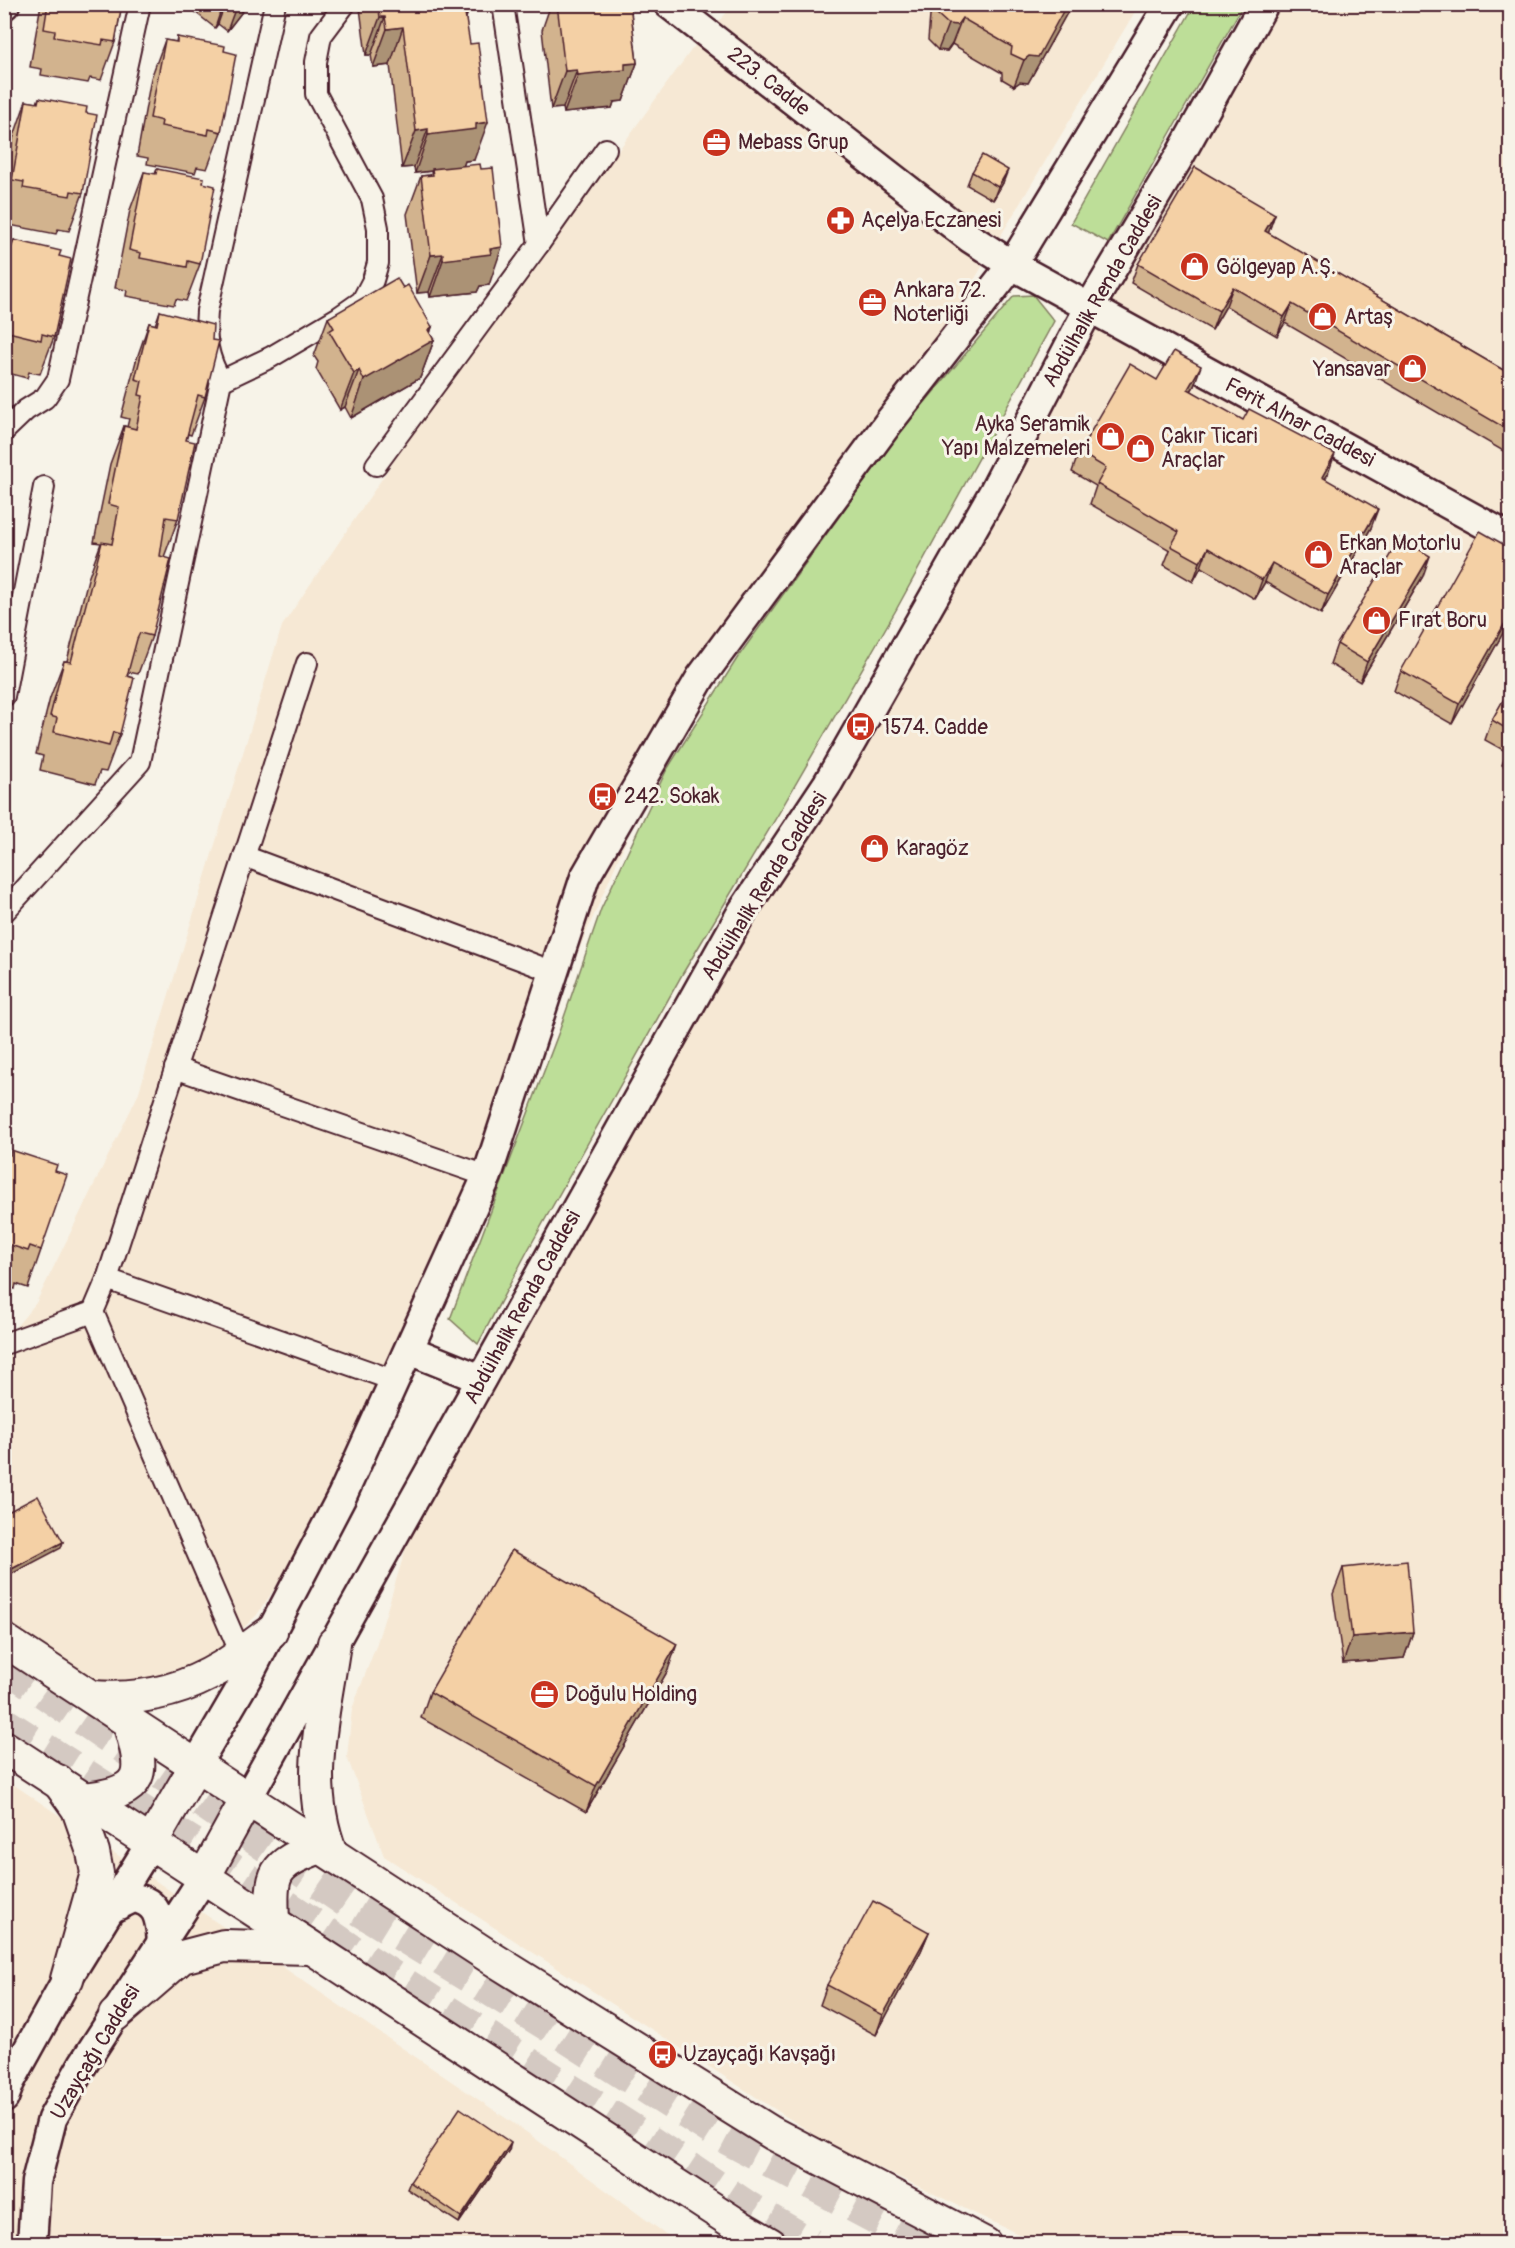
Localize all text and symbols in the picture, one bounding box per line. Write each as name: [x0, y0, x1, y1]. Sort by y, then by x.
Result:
street label: 223. Cadde: [722, 41, 816, 122]
office icon: Mebass Grup: [701, 126, 733, 158]
place label: Mebass Grup: [738, 129, 849, 156]
street label: Abdülhalik Renda Caddesi: [1036, 190, 1169, 392]
pharmacy icon: Açelya Eczanesi: [824, 204, 856, 236]
place label: Açelya Eczanesi: [861, 207, 1001, 234]
shop icon: Gölgeyap A.Ş.: [1179, 251, 1211, 283]
place label: Gölgeyap A.Ş.: [1216, 254, 1336, 281]
place label: Ankara 72. Noterliği: [893, 277, 986, 328]
office icon: Ankara 72. Noterliği: [856, 286, 888, 318]
shop icon: Artaş: [1307, 301, 1339, 333]
place label: Artaş: [1344, 304, 1393, 331]
shop icon: Yansavar: [1396, 353, 1428, 385]
place label: Yansavar: [1312, 356, 1392, 383]
street label: Ferit Alnar Caddesi: [1220, 372, 1380, 473]
place label: Ayka Seramik Yapı Malzemeleri: [941, 411, 1090, 462]
shop icon: Ayka Seramik Yapı Malzemeleri: [1095, 420, 1127, 452]
place label: Çakır Ticari Araçlar: [1161, 423, 1258, 474]
shop icon: Çakır Ticari Araçlar: [1124, 432, 1156, 464]
place label: Erkan Motorlu Araçlar: [1339, 530, 1461, 581]
shop icon: Erkan Motorlu Araçlar: [1302, 539, 1334, 571]
shop icon: Fırat Boru: [1361, 604, 1393, 636]
place label: Fırat Boru: [1398, 607, 1487, 634]
bus stop icon: 1574. Cadde: [845, 711, 877, 743]
place label: 1574. Cadde: [882, 714, 989, 741]
bus stop icon: 242. Sokak: [587, 780, 619, 812]
place label: 242. Sokak: [624, 783, 720, 810]
street label: Abdülhalik Renda Caddesi: [695, 787, 834, 986]
shop icon: Karagöz: [859, 832, 891, 864]
place label: Karagöz: [896, 835, 969, 862]
street label: Abdülhalik Renda Caddesi: [458, 1205, 587, 1409]
office icon: Doğulu Holding: [528, 1678, 560, 1710]
place label: Doğulu Holding: [565, 1681, 697, 1708]
street label: Uzayçağı Caddesi: [45, 1980, 146, 2125]
bus stop icon: Uzayçağı Kavşağı: [646, 2038, 678, 2070]
place label: Uzayçağı Kavşağı: [683, 2041, 836, 2068]

